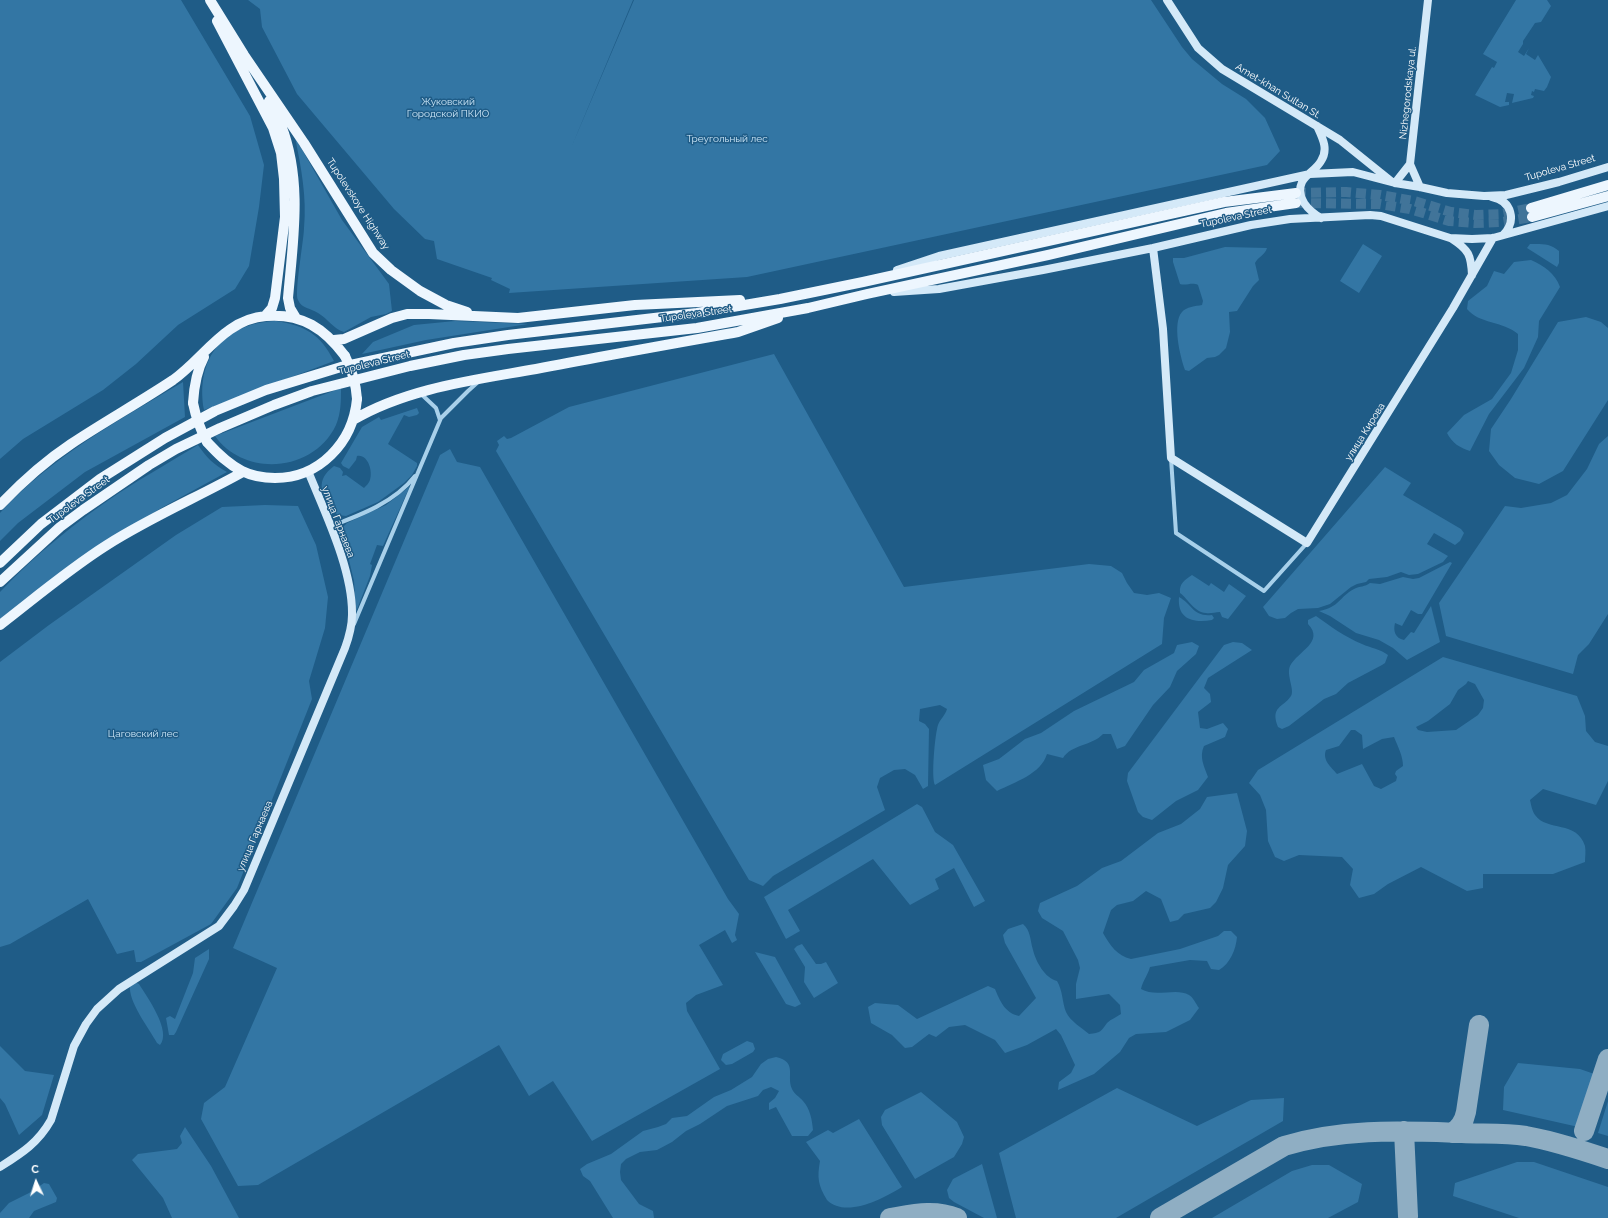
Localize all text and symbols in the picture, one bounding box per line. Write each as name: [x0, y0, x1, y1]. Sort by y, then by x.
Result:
street label: Nizhegorodskaya ul.: [1397, 46, 1419, 140]
street label: Amet-khan Sultan St.: [1233, 61, 1323, 121]
park label: Жуковский Городской ПКИО: [407, 96, 489, 120]
park label: Треугольный лес: [686, 133, 768, 145]
street label: Tupoleva Street: [1523, 152, 1597, 184]
street label: Tupolevskoye Highway: [324, 156, 392, 252]
street label: Tupoleva Street: [1199, 204, 1273, 230]
street label: Tupoleva Street: [659, 303, 733, 325]
street label: Tupoleva Street: [337, 348, 411, 378]
street label: улица Кирова: [1342, 401, 1388, 463]
street label: Tupoleva Street: [46, 474, 112, 526]
street label: улица Гарнаева: [319, 485, 357, 559]
park label: Цаговский лес: [108, 728, 178, 740]
street label: улица Гарнаева: [235, 799, 275, 873]
north arrow: [16, 1162, 56, 1202]
text: С: [31, 1163, 39, 1176]

